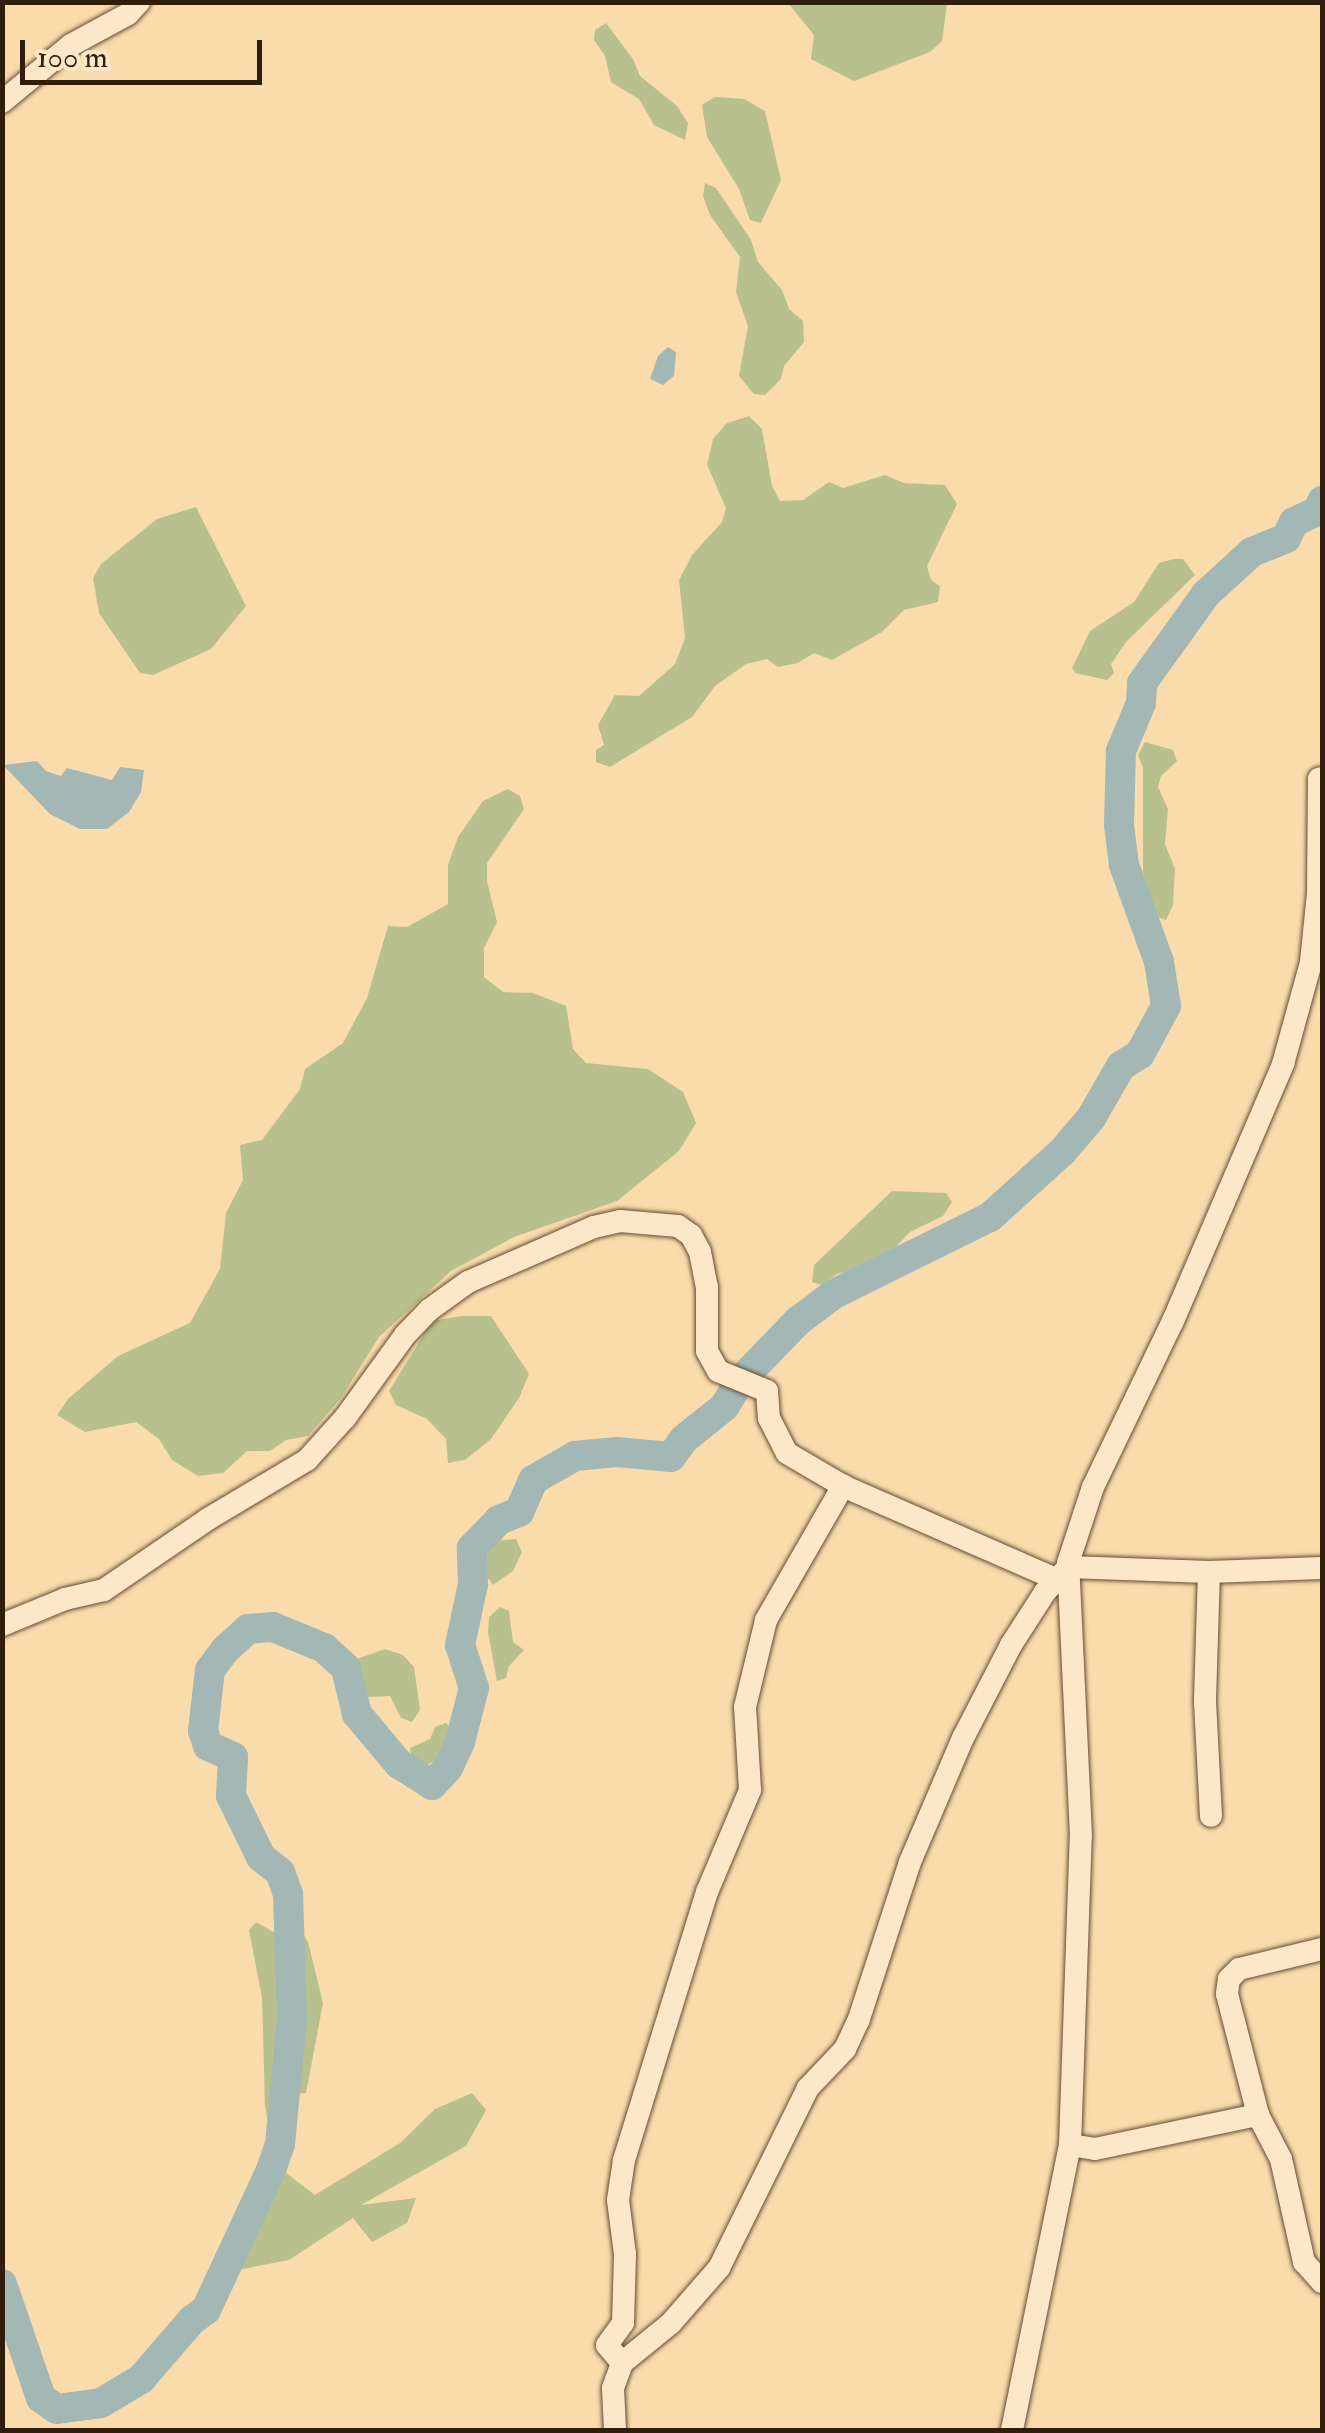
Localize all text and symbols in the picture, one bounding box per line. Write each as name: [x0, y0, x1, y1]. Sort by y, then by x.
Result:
scale bar: [25, 20, 268, 82]
text: 100 m: [37, 39, 108, 76]

